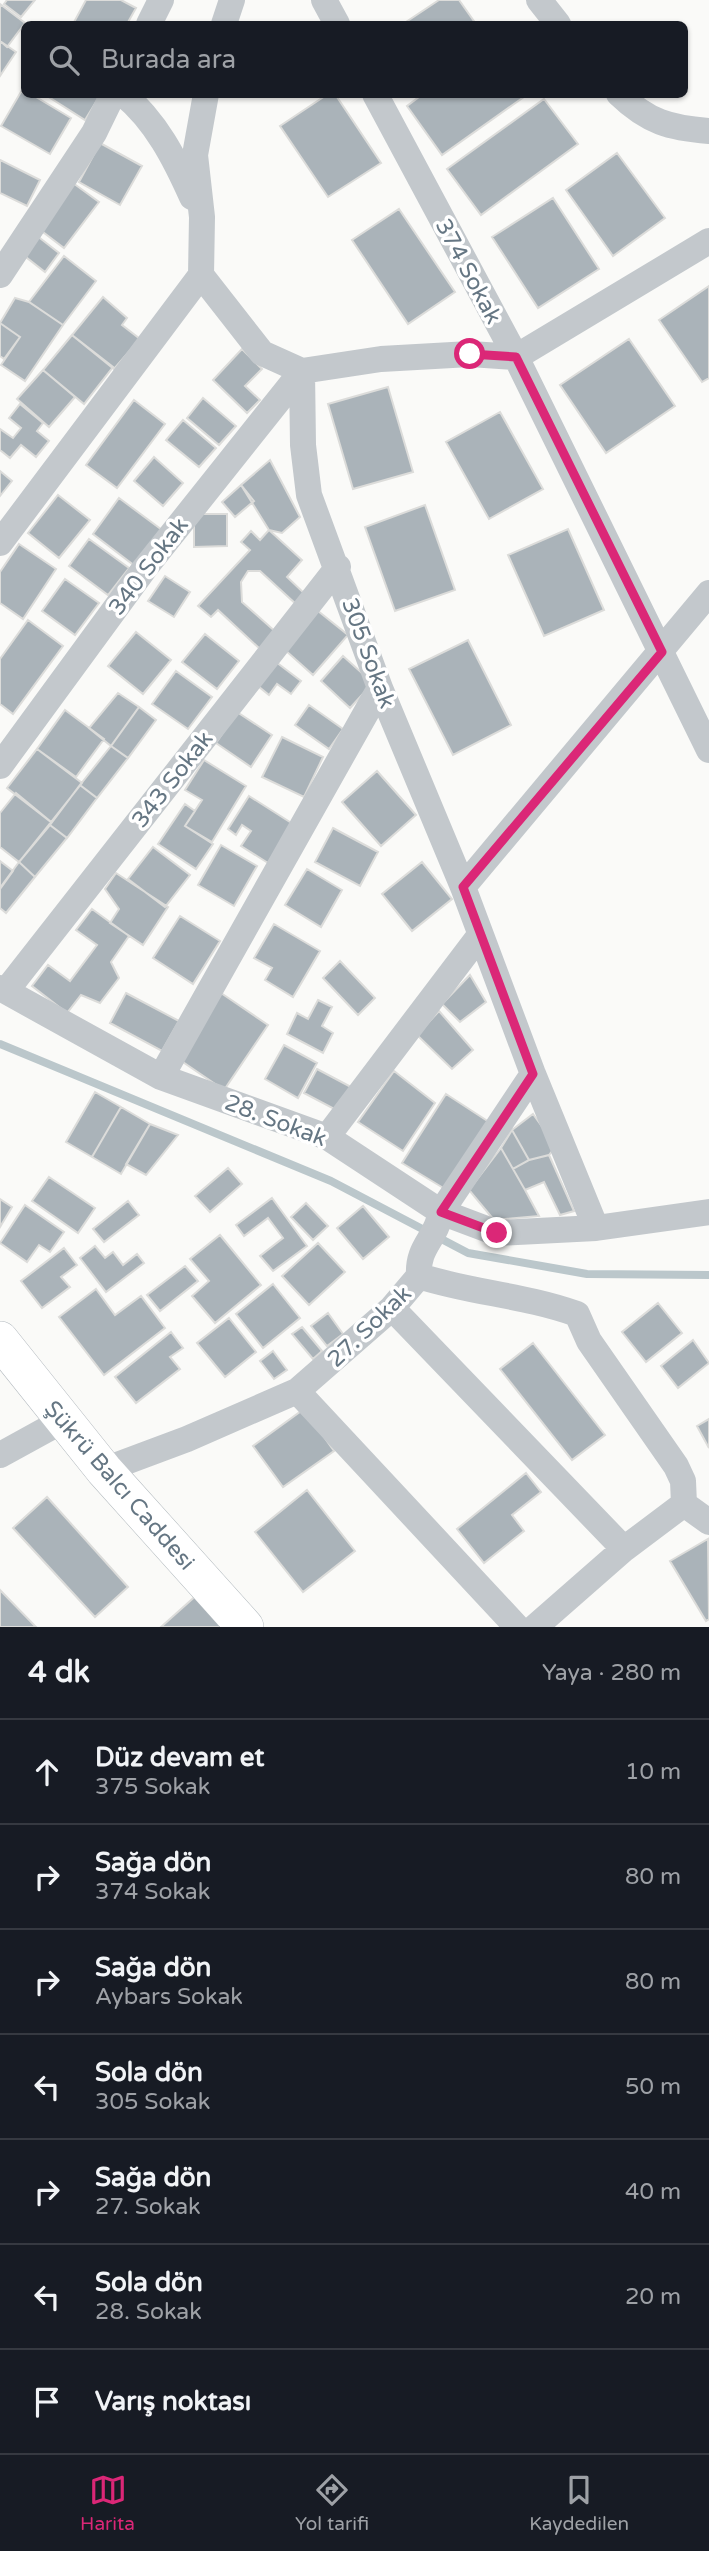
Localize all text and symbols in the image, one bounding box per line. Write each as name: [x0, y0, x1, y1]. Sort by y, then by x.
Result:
search box: [21, 21, 688, 98]
icon: search: [45, 41, 83, 79]
text: Burada ara: [101, 44, 236, 75]
street label: 374 Sokak: [429, 214, 508, 329]
route start: [454, 338, 485, 369]
street label: 340 Sokak: [103, 512, 195, 621]
street label: 305 Sokak: [335, 594, 401, 712]
street label: 343 Sokak: [126, 726, 219, 834]
street label: 28. Sokak: [221, 1089, 331, 1153]
route end: [481, 1217, 512, 1248]
street label: 27. Sokak: [322, 1280, 417, 1373]
street label: Şükrü Balcı Caddesi: [38, 1395, 201, 1576]
text: 4 dk: [28, 1654, 90, 1691]
text: Yaya · 280 m: [542, 1659, 681, 1687]
text: Düz devam et: [95, 1742, 264, 1773]
icon: ahead: [28, 1753, 66, 1791]
text: 10 m: [625, 1758, 681, 1786]
text: 375 Sokak: [95, 1773, 210, 1801]
text: Sağa dön: [95, 1847, 211, 1878]
icon: right: [28, 1858, 66, 1896]
text: 80 m: [625, 1863, 681, 1891]
text: 374 Sokak: [95, 1878, 210, 1906]
text: Sağa dön: [95, 1952, 211, 1983]
icon: right: [28, 1963, 66, 2001]
text: 80 m: [625, 1968, 681, 1996]
text: Aybars Sokak: [95, 1983, 243, 2011]
text: Sola dön: [95, 2057, 203, 2088]
icon: left: [28, 2068, 66, 2106]
text: 50 m: [625, 2073, 681, 2101]
text: 305 Sokak: [95, 2088, 210, 2116]
text: Sağa dön: [95, 2162, 211, 2193]
icon: right: [28, 2173, 66, 2211]
text: 40 m: [625, 2178, 681, 2206]
text: 27. Sokak: [95, 2193, 201, 2221]
text: Sola dön: [95, 2267, 203, 2298]
icon: left: [28, 2278, 66, 2316]
text: 20 m: [625, 2283, 681, 2311]
text: 28. Sokak: [95, 2298, 202, 2326]
icon: arrive: [28, 2383, 66, 2421]
text: Varış noktası: [95, 2386, 251, 2417]
tab: Harita: [80, 2471, 135, 2535]
tab: Yol tarifi: [295, 2471, 369, 2535]
tab: Kaydedilen: [529, 2471, 629, 2535]

